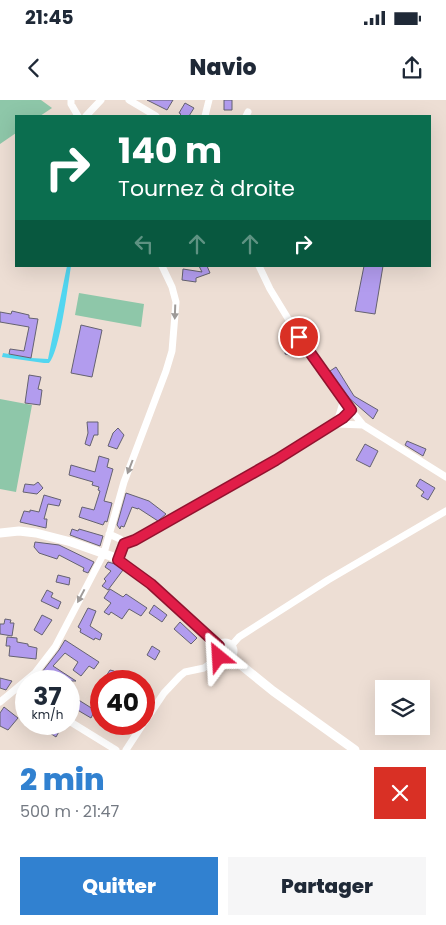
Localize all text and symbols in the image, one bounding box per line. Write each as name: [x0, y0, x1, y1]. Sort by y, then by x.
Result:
text: 21:45: [25, 4, 74, 31]
text: Navio: [190, 52, 256, 83]
icon: back: [20, 54, 48, 82]
icon: share: [398, 54, 426, 82]
text: 140 m: [118, 126, 222, 175]
icon: right: [35, 135, 100, 200]
text: Tournez à droite: [118, 173, 295, 204]
icon: left: [130, 230, 158, 258]
icon: ahead: [183, 230, 211, 258]
icon: ahead: [236, 230, 264, 258]
icon: right: [289, 230, 317, 258]
one-way arrow: [171, 304, 179, 320]
pin: [278, 316, 320, 358]
icon: arrive: [285, 323, 313, 351]
one-way arrow: [125, 460, 133, 474]
one-way arrow: [77, 589, 85, 604]
position arrow: [192, 630, 244, 682]
speed limit sign: 40: [90, 670, 155, 735]
text: 37: [33, 679, 62, 714]
map controls: [375, 680, 430, 735]
button: layers: [375, 680, 430, 735]
text: km/h: [32, 706, 63, 723]
text: 2 min: [20, 758, 105, 801]
button: close: [374, 767, 426, 819]
text: 500 m · 21:47: [20, 800, 119, 823]
button: Quitter: [20, 857, 218, 915]
button: Partager: [228, 857, 426, 915]

